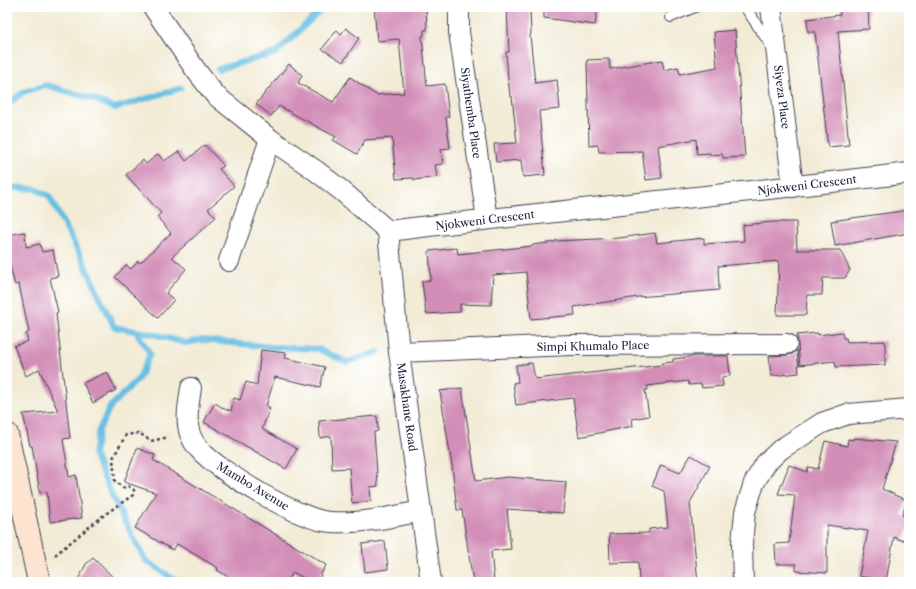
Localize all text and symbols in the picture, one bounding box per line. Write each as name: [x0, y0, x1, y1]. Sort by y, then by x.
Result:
street label: Siyeza Place: [771, 64, 793, 130]
street label: Siyathemba Place: [458, 66, 484, 160]
street label: Njokweni Crescent: [757, 172, 857, 198]
street label: Njokweni Crescent: [435, 207, 535, 233]
street label: Simpi Khumalo Place: [537, 338, 649, 354]
street label: Masakhane Road: [394, 362, 420, 453]
street label: Mambo Avenue: [214, 459, 292, 513]

